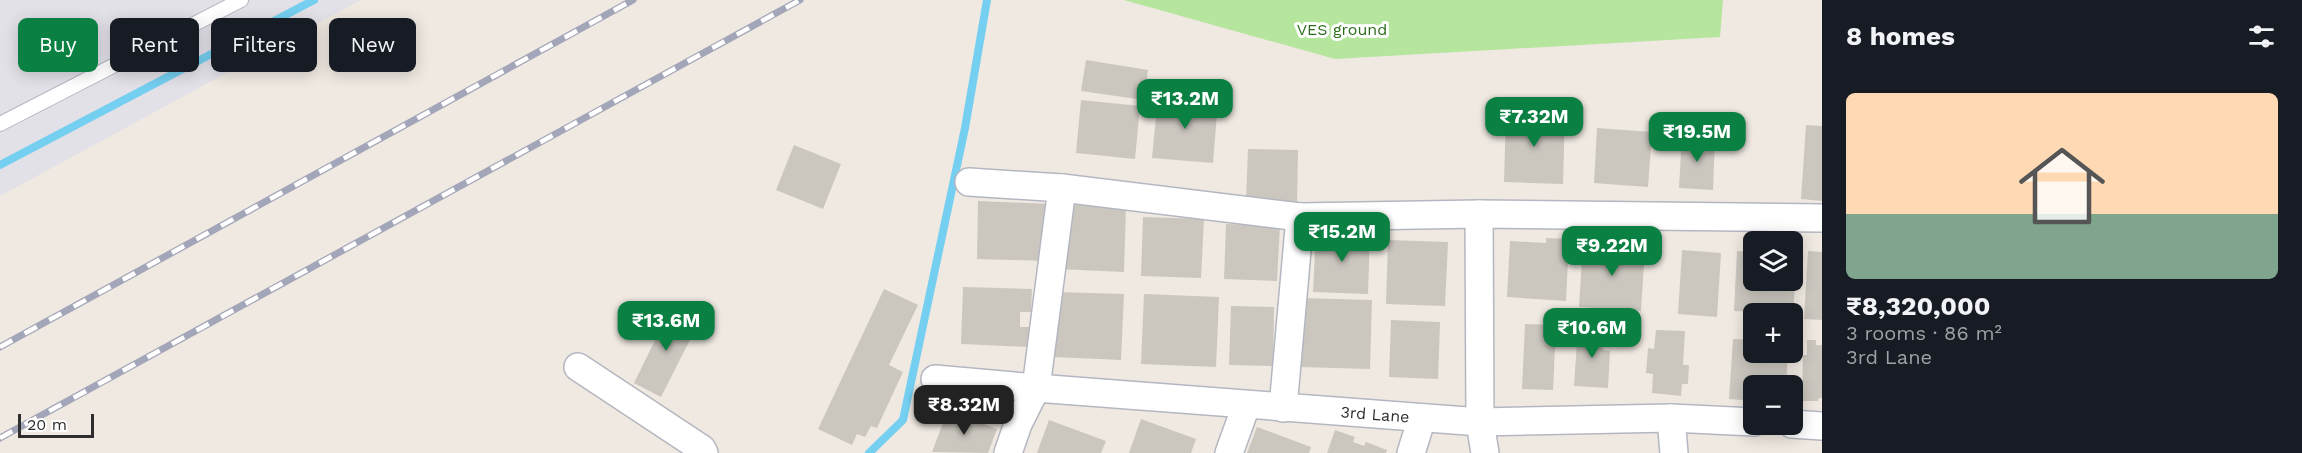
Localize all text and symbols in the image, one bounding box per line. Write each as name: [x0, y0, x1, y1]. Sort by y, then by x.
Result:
chip: Buy: [18, 18, 98, 72]
chip: Rent: [110, 18, 199, 72]
chip: Filters: [211, 18, 317, 72]
chip: New: [329, 18, 416, 72]
park label: VES ground: [1297, 20, 1387, 39]
icon: filters: [2245, 20, 2278, 53]
text: 8 homes: [1846, 21, 1955, 51]
pin: ₹13.2M: [1136, 79, 1234, 130]
text: ₹13.2M: [1151, 86, 1219, 110]
pin: ₹7.32M: [1485, 97, 1583, 148]
text: ₹7.32M: [1499, 104, 1569, 128]
pin: ₹19.5M: [1648, 112, 1746, 163]
text: ₹19.5M: [1663, 119, 1731, 143]
icon: home: [2008, 132, 2116, 240]
pin: ₹15.2M: [1293, 212, 1391, 263]
text: ₹15.2M: [1308, 219, 1376, 243]
pin: ₹9.22M: [1563, 226, 1661, 277]
map controls: [1743, 231, 1803, 435]
button: layers: [1743, 231, 1803, 291]
text: ₹9.22M: [1576, 233, 1648, 257]
text: ₹8,320,000: [1846, 291, 1990, 321]
pin: ₹13.6M: [617, 301, 715, 352]
button: +: [1743, 303, 1803, 363]
text: ₹13.6M: [632, 308, 700, 332]
pin: ₹10.6M: [1543, 308, 1641, 359]
text: ₹10.6M: [1557, 315, 1627, 339]
text: 3 rooms · 86 m²: [1846, 321, 2002, 345]
text: 3rd Lane: [1846, 345, 1932, 369]
button: −: [1743, 375, 1803, 435]
pin: ₹8.32M: [915, 385, 1013, 436]
text: ₹8.32M: [928, 392, 1000, 416]
street label: 3rd Lane: [1340, 402, 1410, 427]
scale bar: [18, 411, 94, 438]
text: 20 m: [27, 415, 67, 434]

